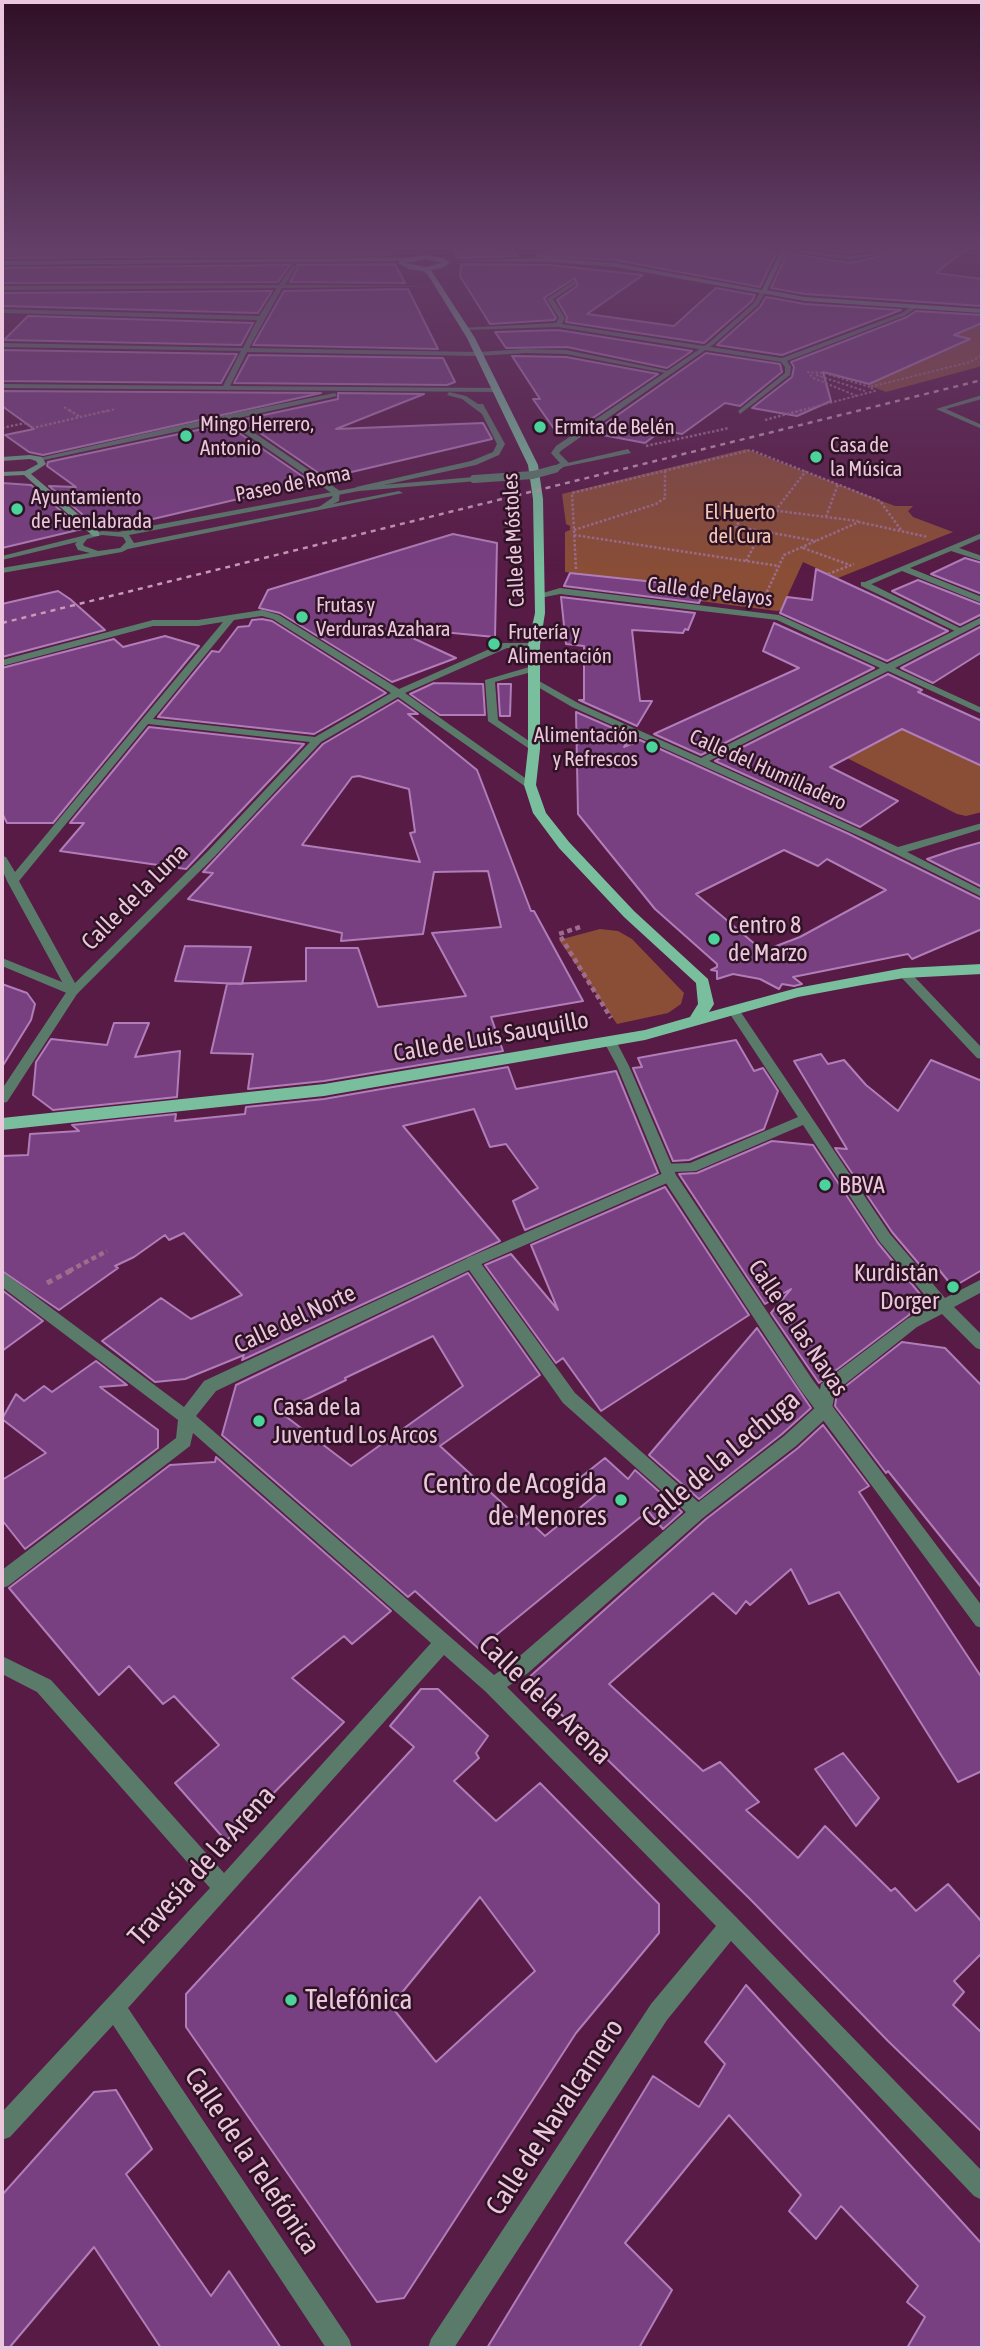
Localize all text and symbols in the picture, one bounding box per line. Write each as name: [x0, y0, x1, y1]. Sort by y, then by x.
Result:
place label: Mingo Herrero, Antonio: [200, 411, 314, 461]
place label: Ermita de Belén: [554, 414, 675, 440]
marker: Ermita de Belén: [532, 419, 548, 435]
marker: Mingo Herrero, Antonio: [178, 428, 194, 444]
place label: Casa de la Música: [830, 432, 902, 482]
marker: Casa de la Música: [808, 449, 824, 465]
street label: Paseo de Roma: [233, 460, 353, 508]
street label: Calle de Móstoles: [498, 472, 530, 608]
place label: Ayuntamiento de Fuenlabrada: [31, 484, 152, 534]
park label: El Huerto del Cura: [705, 499, 775, 549]
marker: Ayuntamiento de Fuenlabrada: [9, 501, 25, 517]
street label: Calle de Pelayos: [646, 572, 774, 612]
place label: Frutas y Verduras Azahara: [316, 592, 450, 642]
marker: Frutas y Verduras Azahara: [294, 609, 310, 625]
place label: Frutería y Alimentación: [508, 619, 612, 669]
marker: Frutería y Alimentación: [486, 636, 502, 652]
place label: Alimentación y Refrescos: [534, 722, 638, 772]
street label: Calle del Humilladero: [686, 724, 850, 816]
marker: Alimentación y Refrescos: [644, 739, 660, 755]
street label: Calle de la Luna: [76, 838, 194, 956]
place label: Centro 8 de Marzo: [728, 911, 808, 967]
marker: Centro 8 de Marzo: [706, 931, 722, 947]
street label: Calle de Luis Sauquillo: [391, 1006, 591, 1068]
place label: BBVA: [839, 1171, 885, 1199]
marker: BBVA: [817, 1177, 833, 1193]
street label: Calle de las Navas: [742, 1254, 854, 1402]
place label: Kurdistán Dorger: [854, 1259, 939, 1315]
street label: Calle del Norte: [230, 1278, 360, 1360]
marker: Kurdistán Dorger: [945, 1279, 961, 1295]
street label: Calle de la Lechuga: [635, 1383, 807, 1535]
place label: Casa de la Juventud Los Arcos: [273, 1393, 437, 1449]
marker: Casa de la Juventud Los Arcos: [251, 1413, 267, 1429]
place label: Centro de Acogida de Menores: [423, 1467, 607, 1533]
marker: Centro de Acogida de Menores: [613, 1492, 629, 1508]
street label: Calle de la Arena: [471, 1628, 619, 1772]
street label: Travesía de la Arena: [121, 1779, 283, 1953]
place label: Telefónica: [305, 1983, 412, 2017]
marker: Telefónica: [283, 1992, 299, 2008]
street label: Calle de Navalcarnero: [479, 2013, 631, 2221]
street label: Calle de la Telefónica: [177, 2061, 327, 2261]

